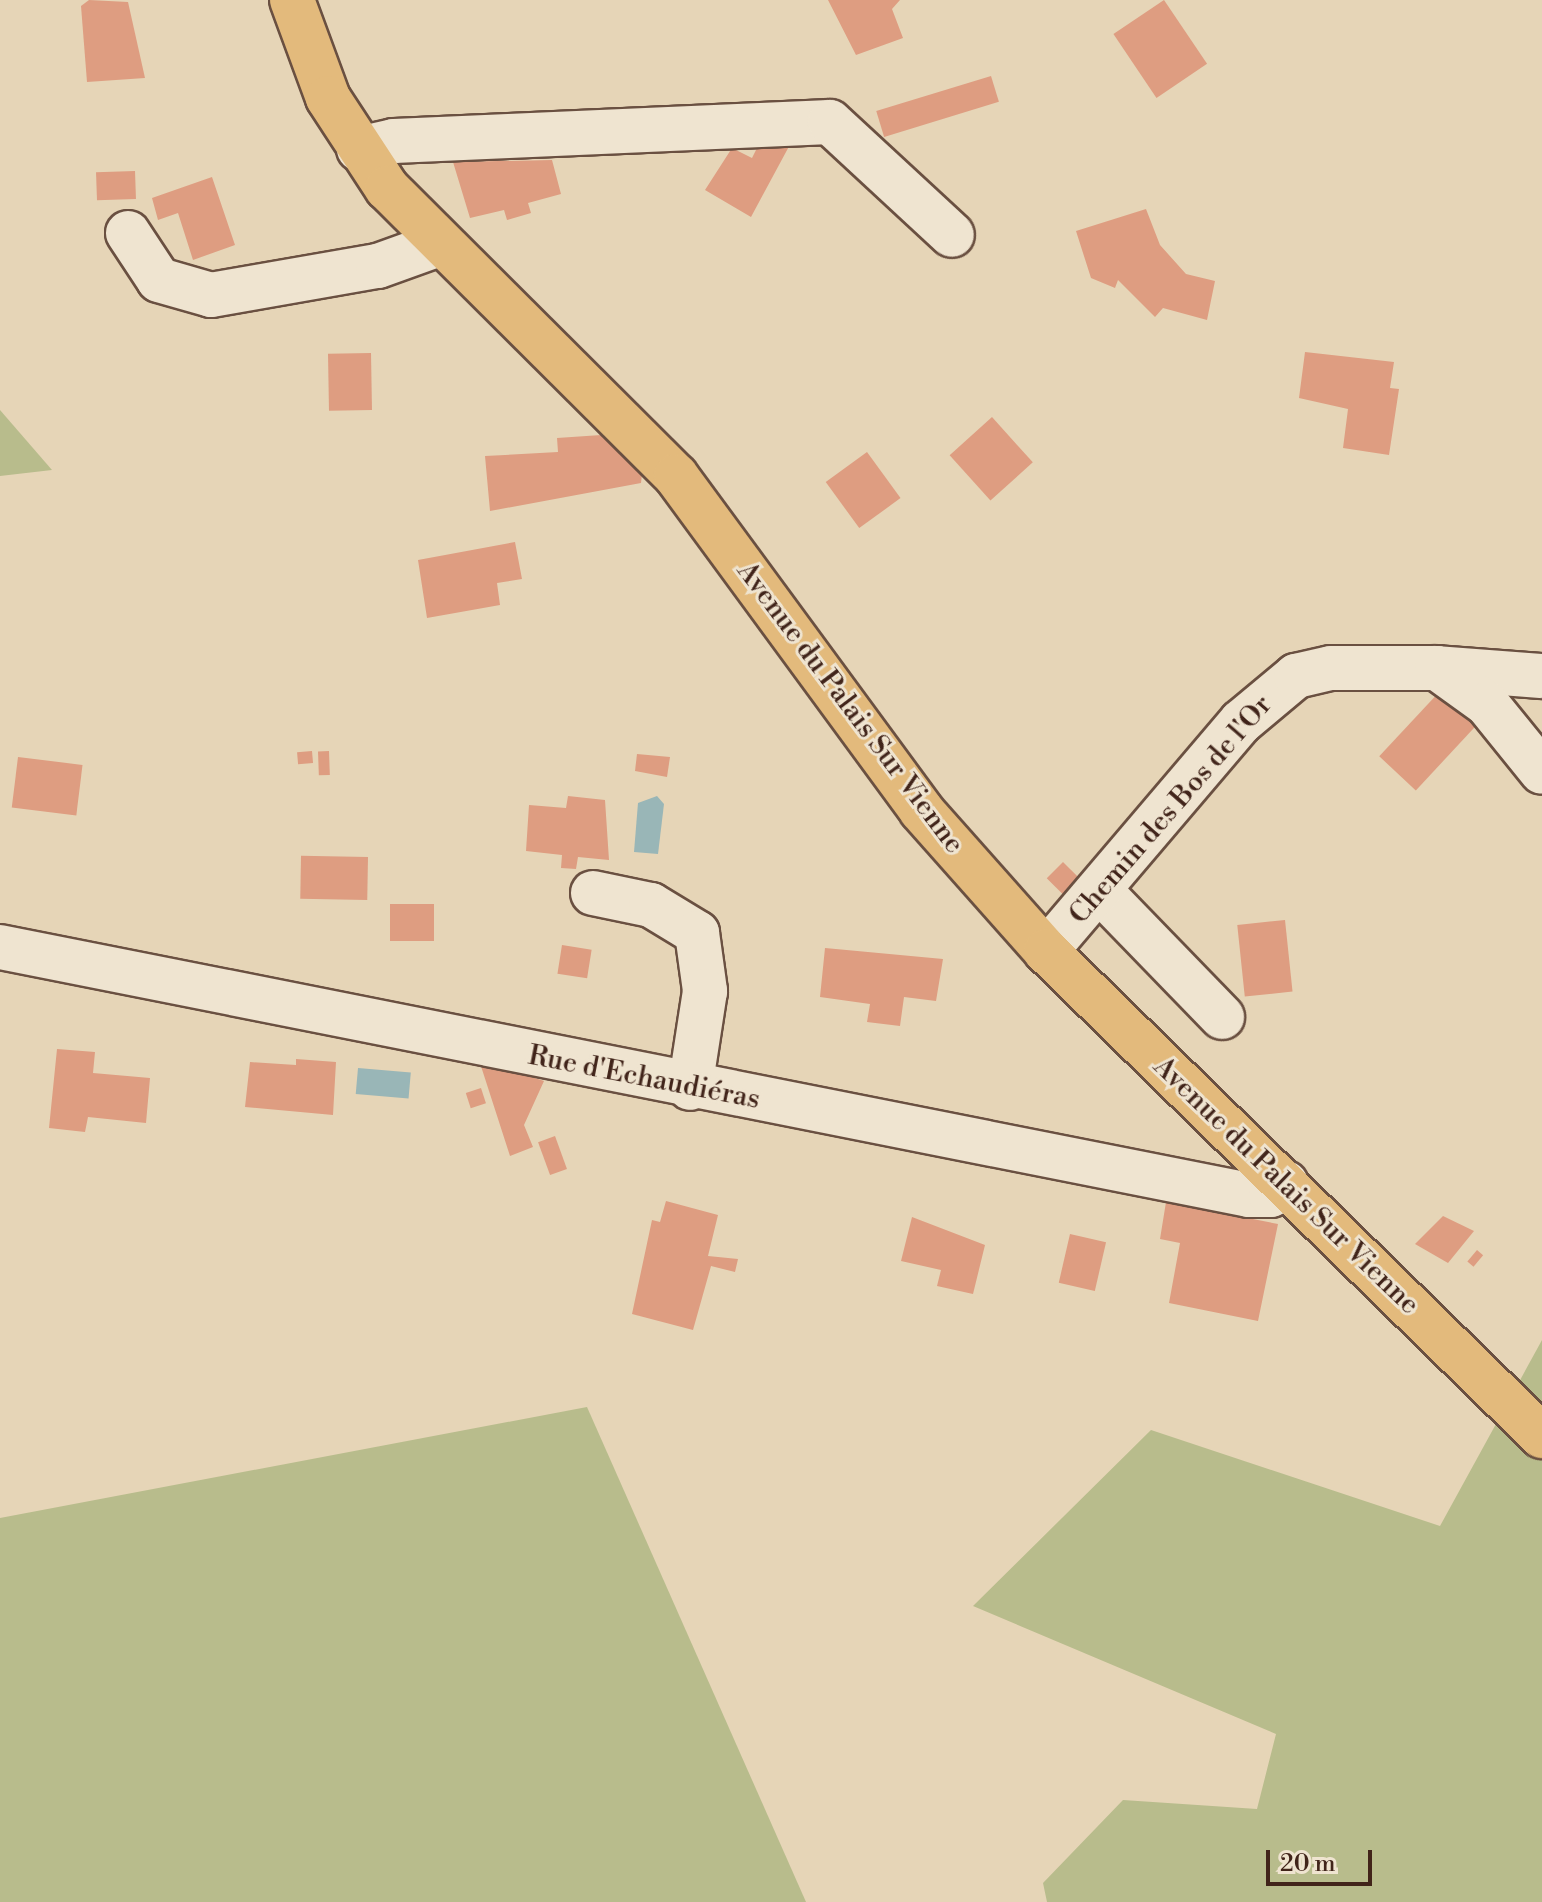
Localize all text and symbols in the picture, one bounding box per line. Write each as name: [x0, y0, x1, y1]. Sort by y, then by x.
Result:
street label: Avenue du Palais Sur Vienne: [729, 556, 971, 860]
street label: Chemin des Bos de l'Or: [1062, 689, 1280, 931]
street label: Rue d'Echaudiéras: [525, 1039, 763, 1117]
street label: Avenue du Palais Sur Vienne: [1146, 1050, 1426, 1322]
scale bar: [1270, 1834, 1376, 1884]
text: 20 m: [1280, 1849, 1336, 1879]

